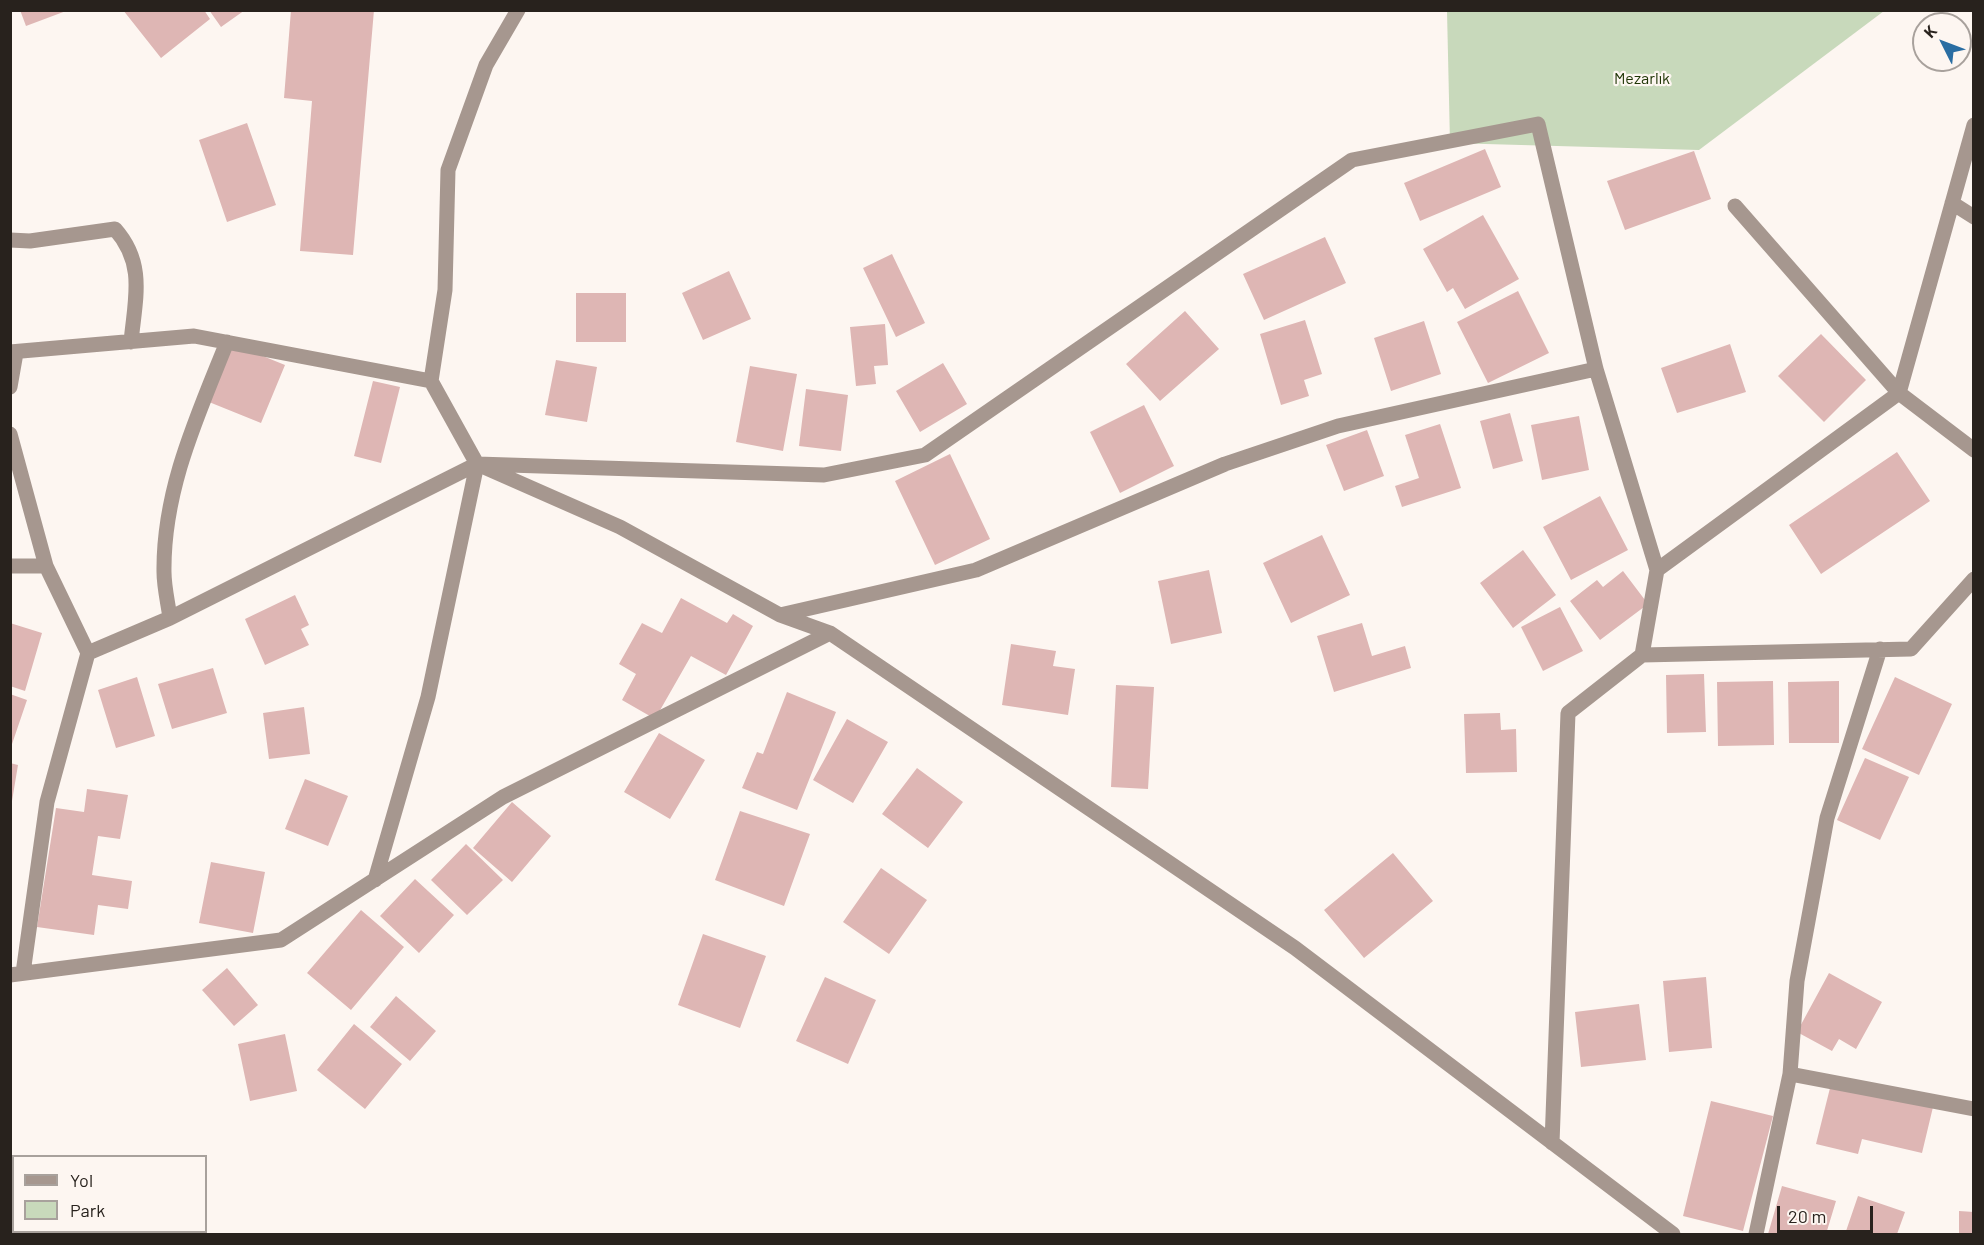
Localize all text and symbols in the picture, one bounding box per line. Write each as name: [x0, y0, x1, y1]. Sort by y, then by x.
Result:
north arrow: [1912, 12, 1972, 72]
text: K: [1919, 21, 1940, 41]
park label: Mezarlık: [1614, 69, 1670, 89]
legend: [12, 1155, 207, 1233]
text: Yol: [70, 1169, 93, 1191]
scale bar: [1780, 1194, 1876, 1232]
text: Park: [70, 1199, 105, 1221]
text: 20 m: [1788, 1205, 1826, 1227]

